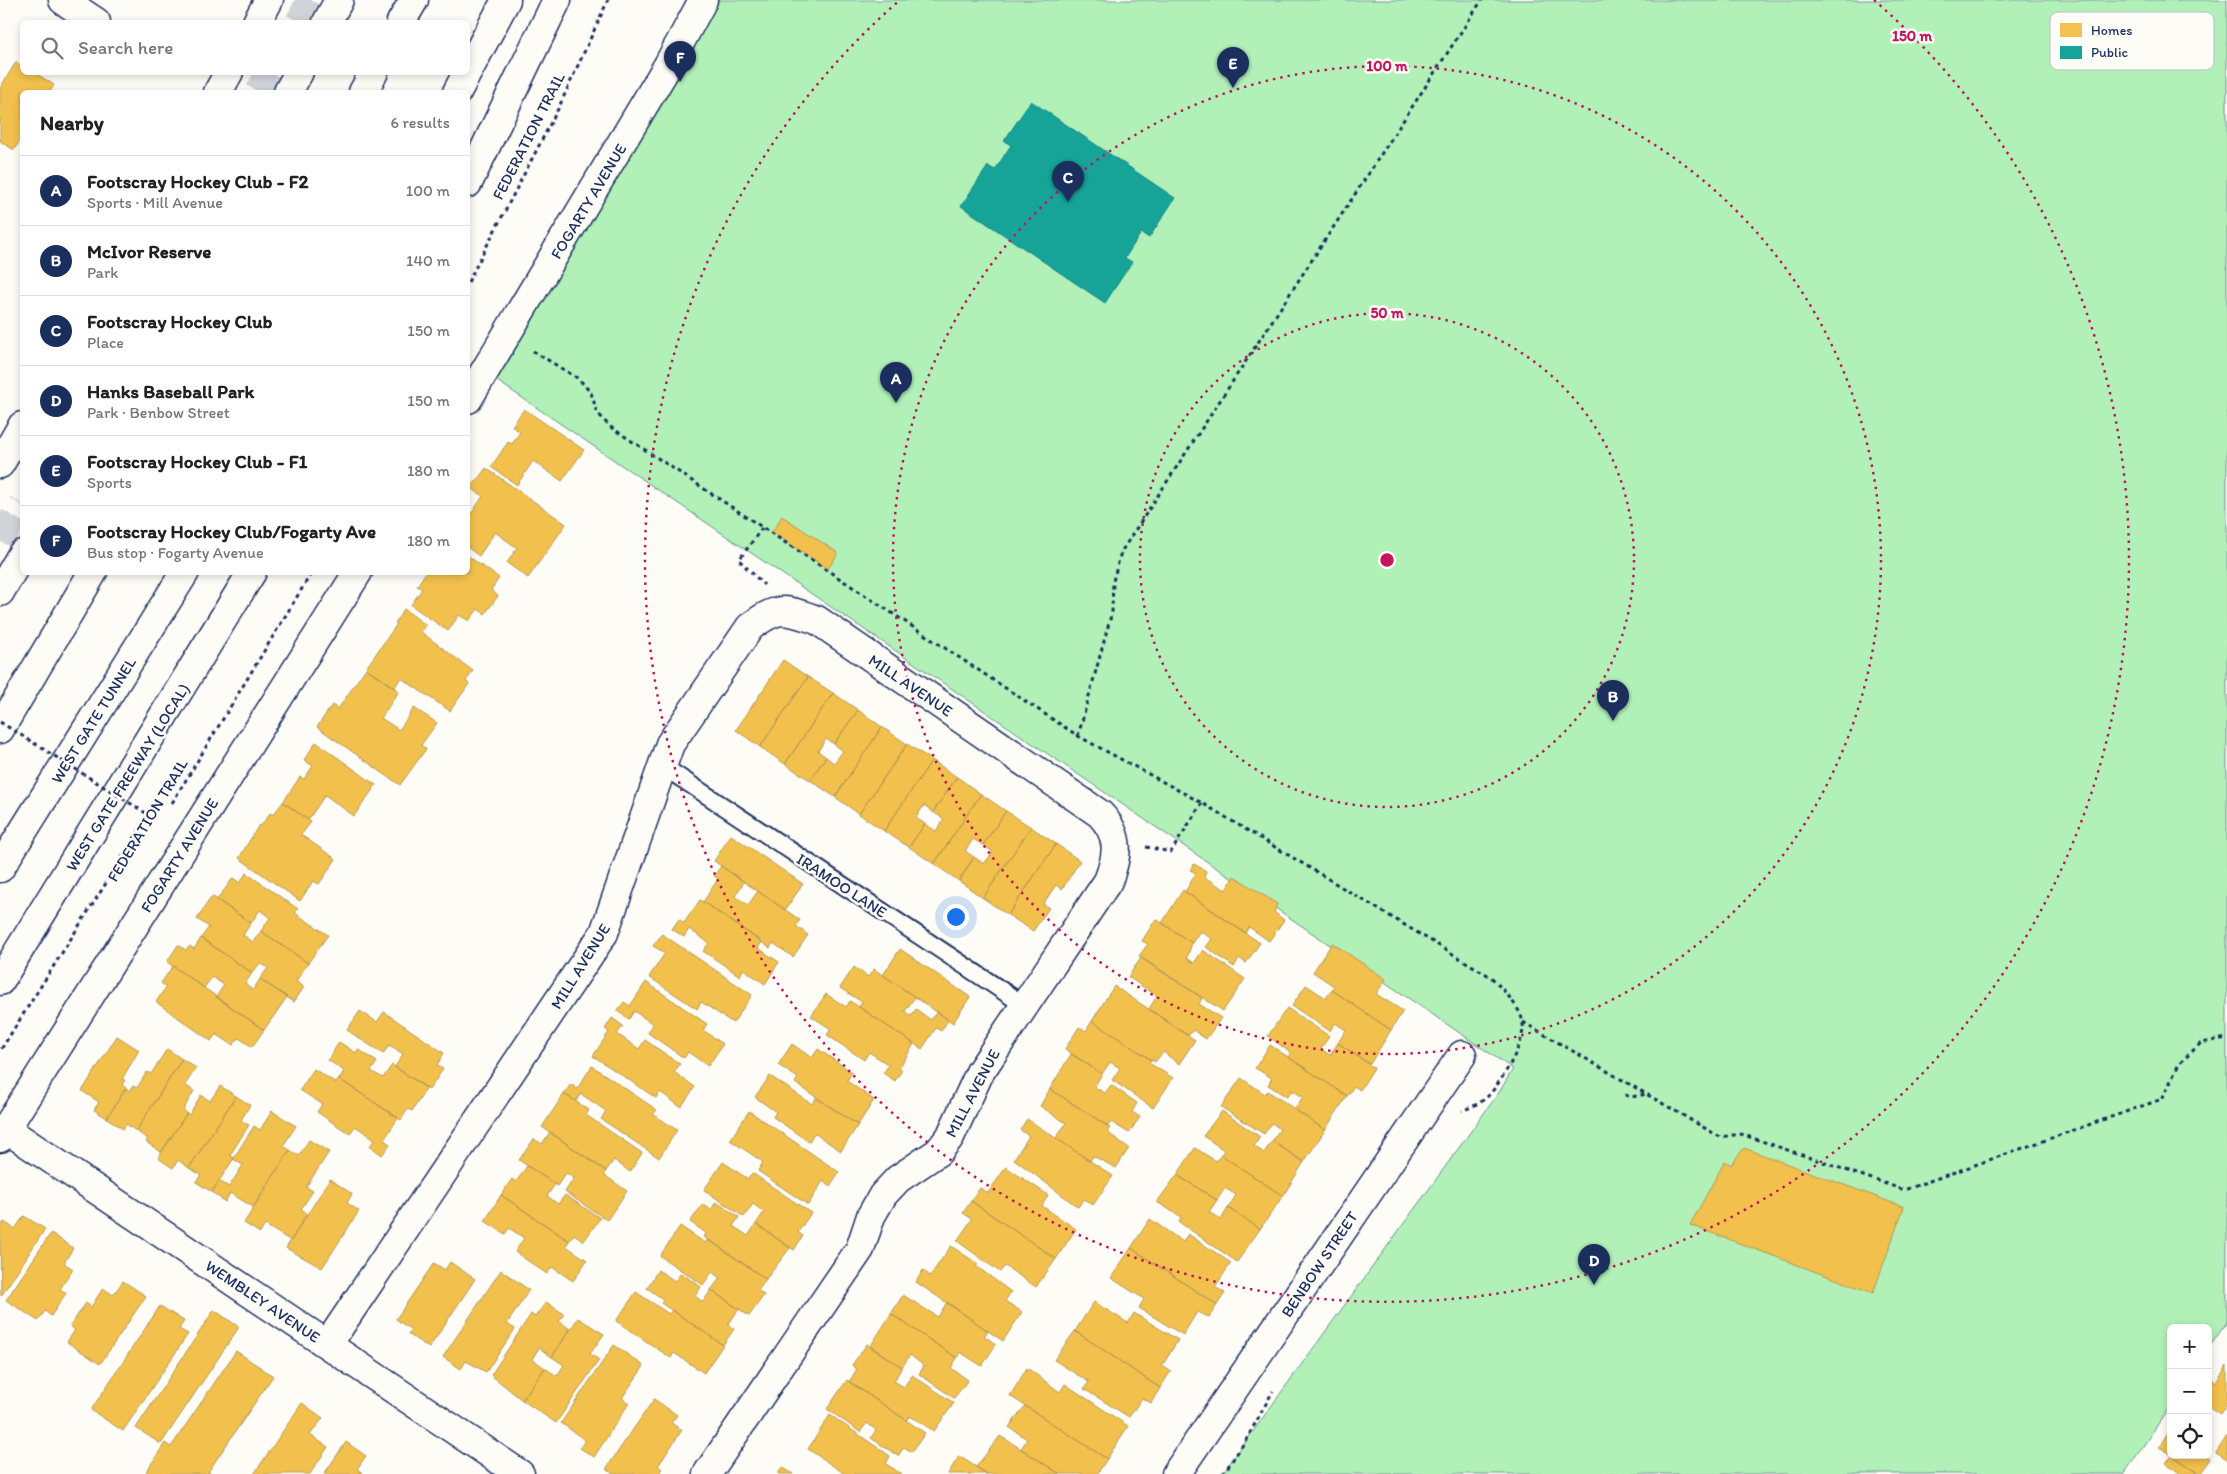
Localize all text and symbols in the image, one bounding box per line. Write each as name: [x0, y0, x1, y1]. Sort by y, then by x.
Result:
legend: [2050, 12, 2214, 70]
search box: [20, 20, 470, 75]
text: Homes: [2091, 22, 2133, 39]
text: 150 m: [1892, 27, 1932, 45]
icon: search: [38, 34, 66, 62]
text: Search here: [78, 36, 173, 59]
pin: F: [664, 41, 696, 82]
text: Public: [2091, 44, 2129, 61]
pin: E: [1217, 47, 1249, 88]
text: 100 m: [1366, 57, 1408, 75]
street label: FEDERATION TRAIL: [488, 70, 569, 203]
text: Nearby: [40, 110, 104, 135]
text: 6 results: [390, 113, 450, 132]
street label: FOGARTY AVENUE: [546, 140, 630, 262]
pin: C: [1052, 161, 1084, 202]
text: Footscray Hockey Club - F2: [87, 170, 308, 193]
text: A: [51, 181, 61, 200]
text: 100 m: [406, 181, 450, 200]
text: Sports · Mill Avenue: [87, 193, 223, 212]
text: McIvor Reserve: [87, 240, 211, 263]
text: B: [51, 251, 61, 270]
text: 140 m: [406, 251, 450, 270]
text: Park: [87, 263, 118, 282]
text: 50 m: [1370, 304, 1404, 322]
text: Footscray Hockey Club: [87, 310, 272, 333]
text: C: [51, 321, 61, 340]
text: 150 m: [407, 321, 450, 340]
text: Place: [87, 333, 124, 352]
pin: A: [880, 362, 912, 403]
text: Hanks Baseball Park: [87, 380, 254, 403]
text: D: [51, 391, 61, 410]
text: 150 m: [407, 391, 450, 410]
text: Park · Benbow Street: [87, 403, 230, 422]
text: Footscray Hockey Club - F1: [87, 450, 307, 473]
text: E: [52, 461, 60, 480]
text: 180 m: [407, 461, 450, 480]
text: Sports: [87, 473, 132, 492]
text: Footscray Hockey Club/Fogarty Ave: [87, 520, 376, 543]
text: F: [52, 531, 60, 550]
text: 180 m: [407, 531, 450, 550]
text: Bus stop · Fogarty Avenue: [87, 543, 264, 562]
centre of rings: [1378, 551, 1396, 569]
street label: MILL AVENUE: [865, 650, 956, 720]
street label: WEST GATE TUNNEL: [47, 654, 140, 787]
street label: WEST GATE FREEWAY (LOCAL): [62, 680, 193, 875]
pin: B: [1597, 680, 1629, 721]
street label: FEDERATION TRAIL: [103, 755, 192, 885]
street label: FOGARTY AVENUE: [137, 794, 222, 916]
street label: IRAMOO LANE: [793, 849, 890, 922]
your location: [943, 904, 969, 930]
street label: MILL AVENUE: [547, 920, 614, 1013]
street label: MILL AVENUE: [941, 1046, 1004, 1141]
street label: BENBOW STREET: [1277, 1208, 1362, 1321]
pin: D: [1578, 1244, 1610, 1285]
street label: WEMBLEY AVENUE: [202, 1256, 324, 1347]
map controls: [2167, 1324, 2212, 1459]
button: +: [2167, 1324, 2212, 1369]
button: −: [2167, 1369, 2212, 1414]
button: locate: [2167, 1414, 2212, 1459]

